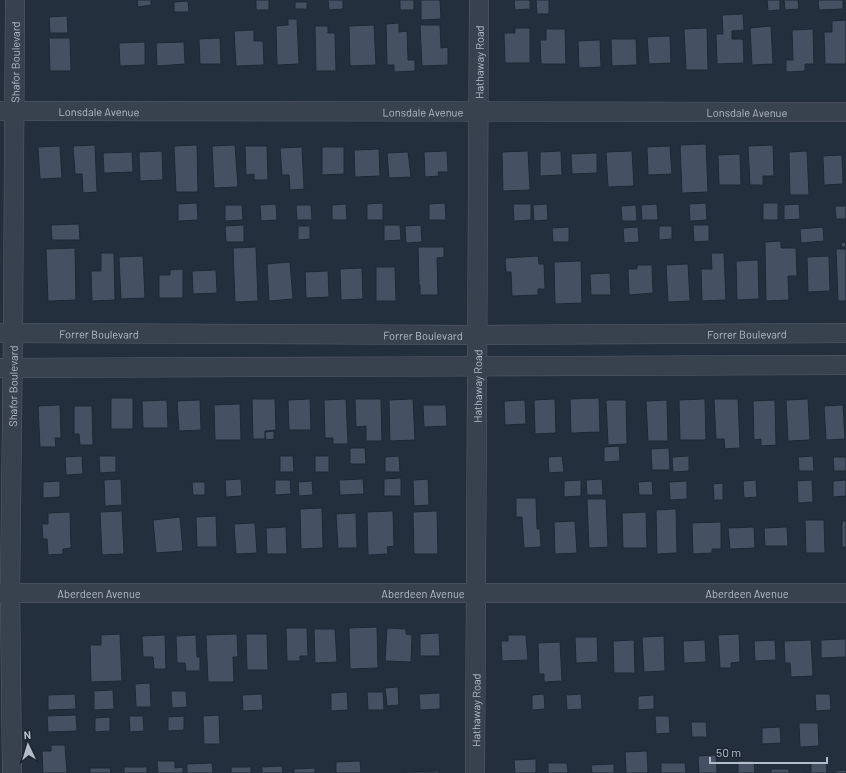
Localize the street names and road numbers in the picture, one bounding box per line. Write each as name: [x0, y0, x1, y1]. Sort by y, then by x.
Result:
street label: Shafor Boulevard: [8, 21, 21, 103]
street label: Hathaway Road: [472, 25, 485, 99]
street label: Lonsdale Avenue: [59, 105, 140, 118]
street label: Lonsdale Avenue: [383, 105, 464, 118]
street label: Lonsdale Avenue: [707, 105, 788, 118]
street label: Forrer Boulevard: [59, 327, 139, 340]
street label: Forrer Boulevard: [707, 327, 787, 340]
street label: Forrer Boulevard: [383, 328, 463, 341]
street label: Shafor Boulevard: [5, 345, 19, 427]
street label: Hathaway Road: [470, 349, 484, 423]
street label: Aberdeen Avenue: [57, 587, 141, 600]
street label: Aberdeen Avenue: [381, 587, 465, 600]
street label: Aberdeen Avenue: [705, 587, 789, 600]
street label: Hathaway Road: [469, 673, 482, 747]

